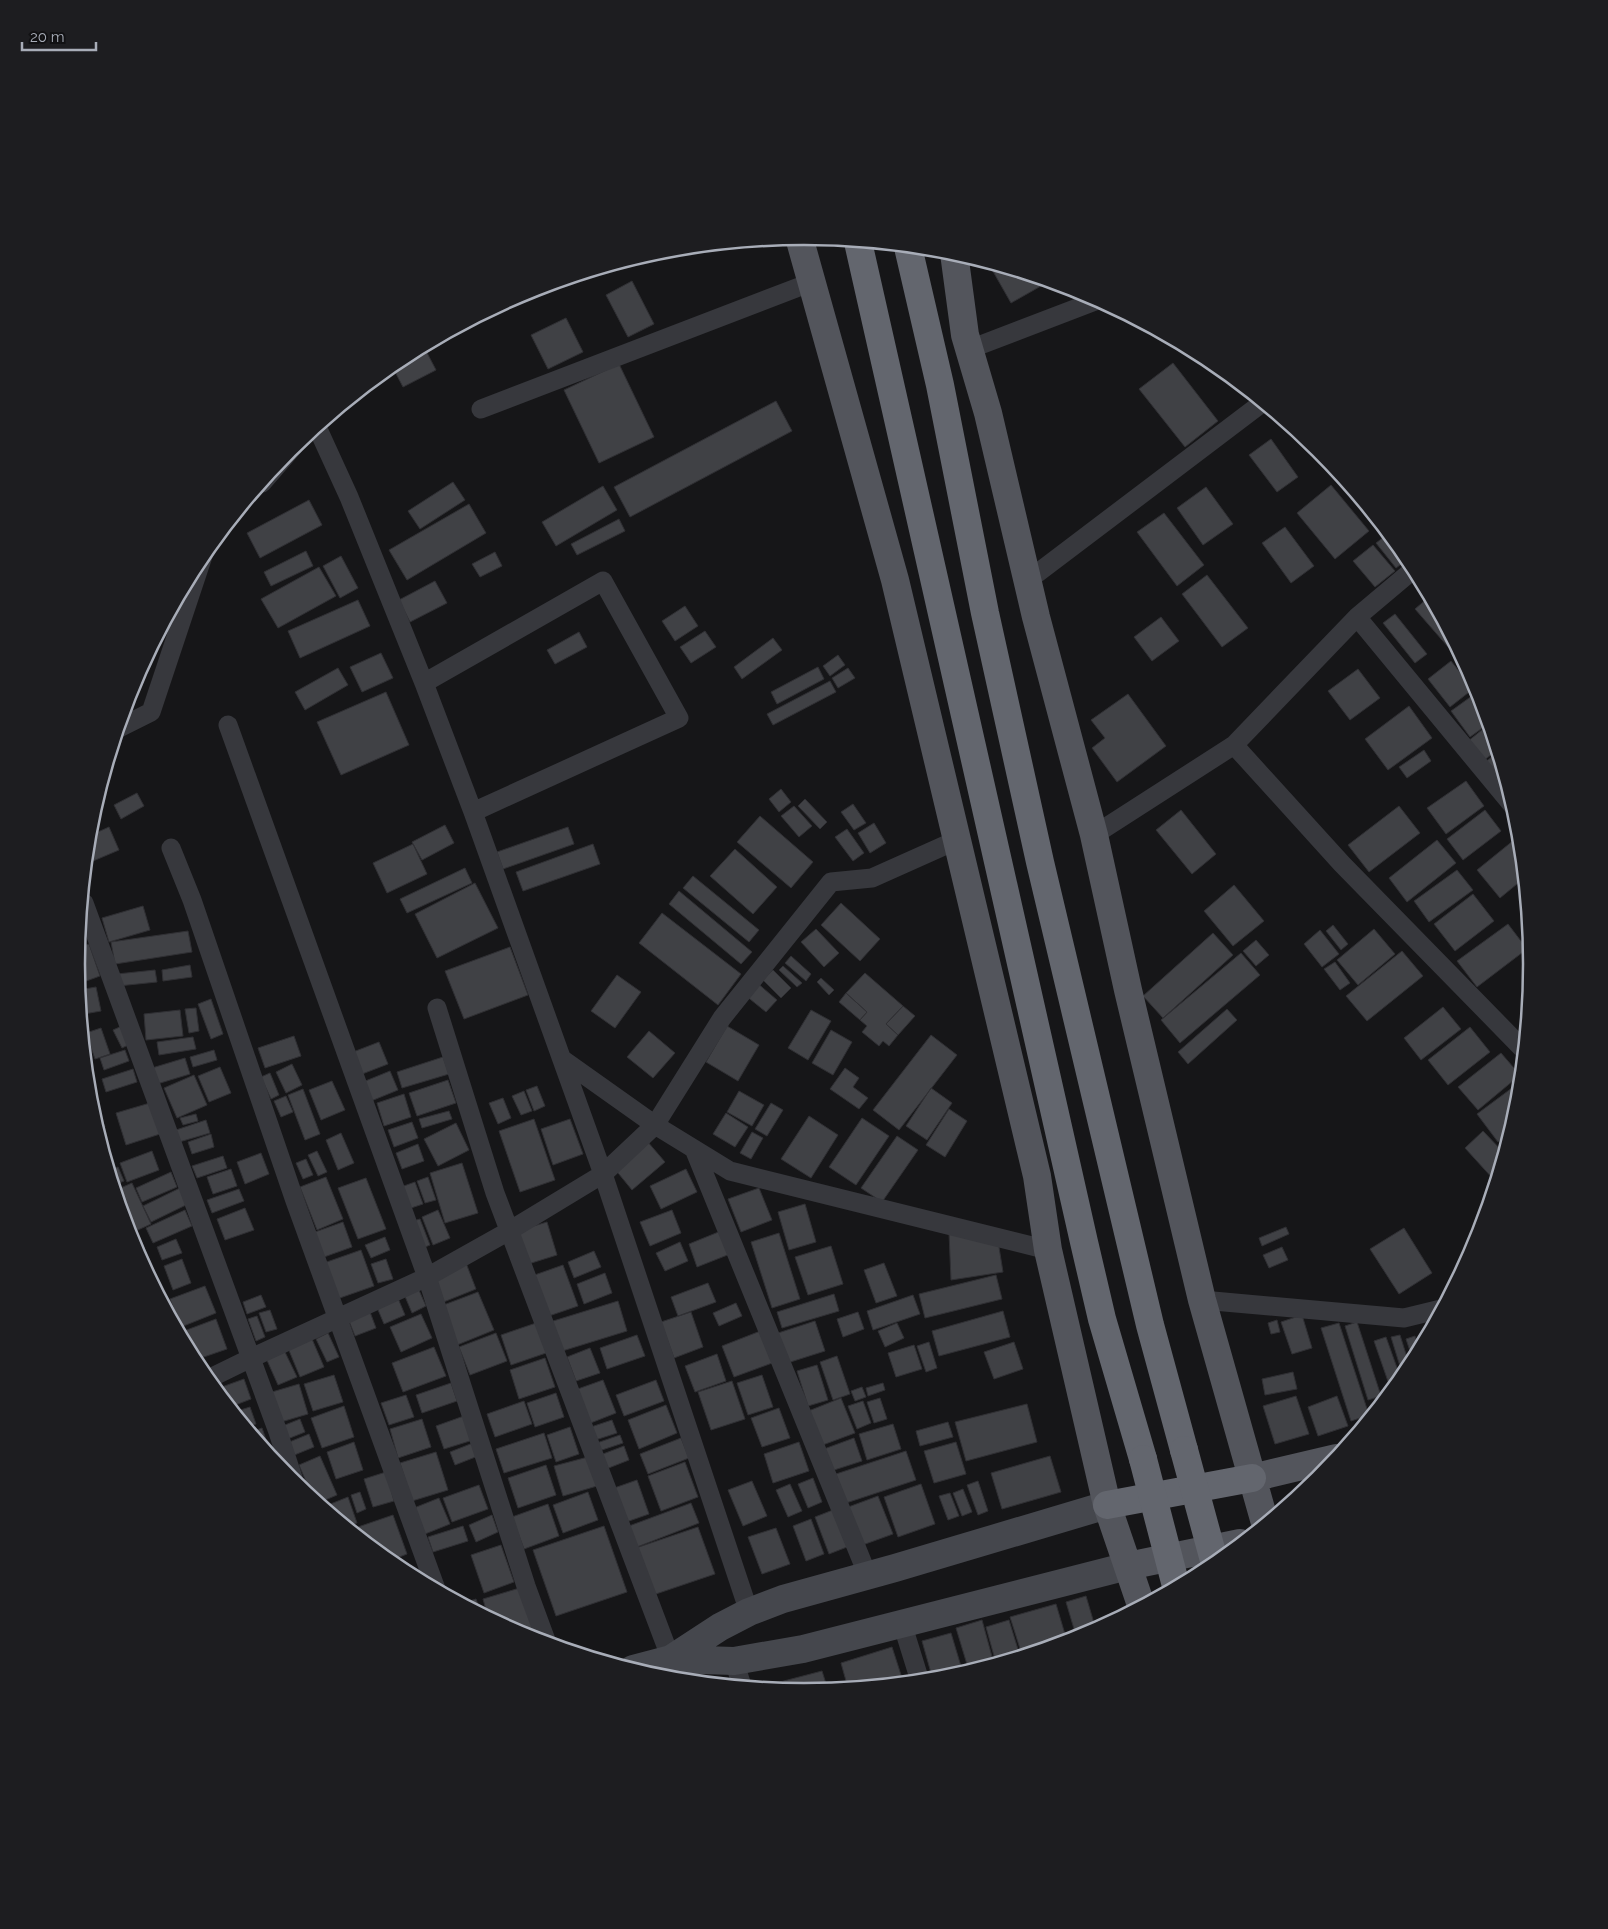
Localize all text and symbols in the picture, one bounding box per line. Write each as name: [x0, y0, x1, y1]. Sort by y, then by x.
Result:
scale bar: [22, 20, 96, 52]
text: 20 m: [30, 28, 65, 46]

